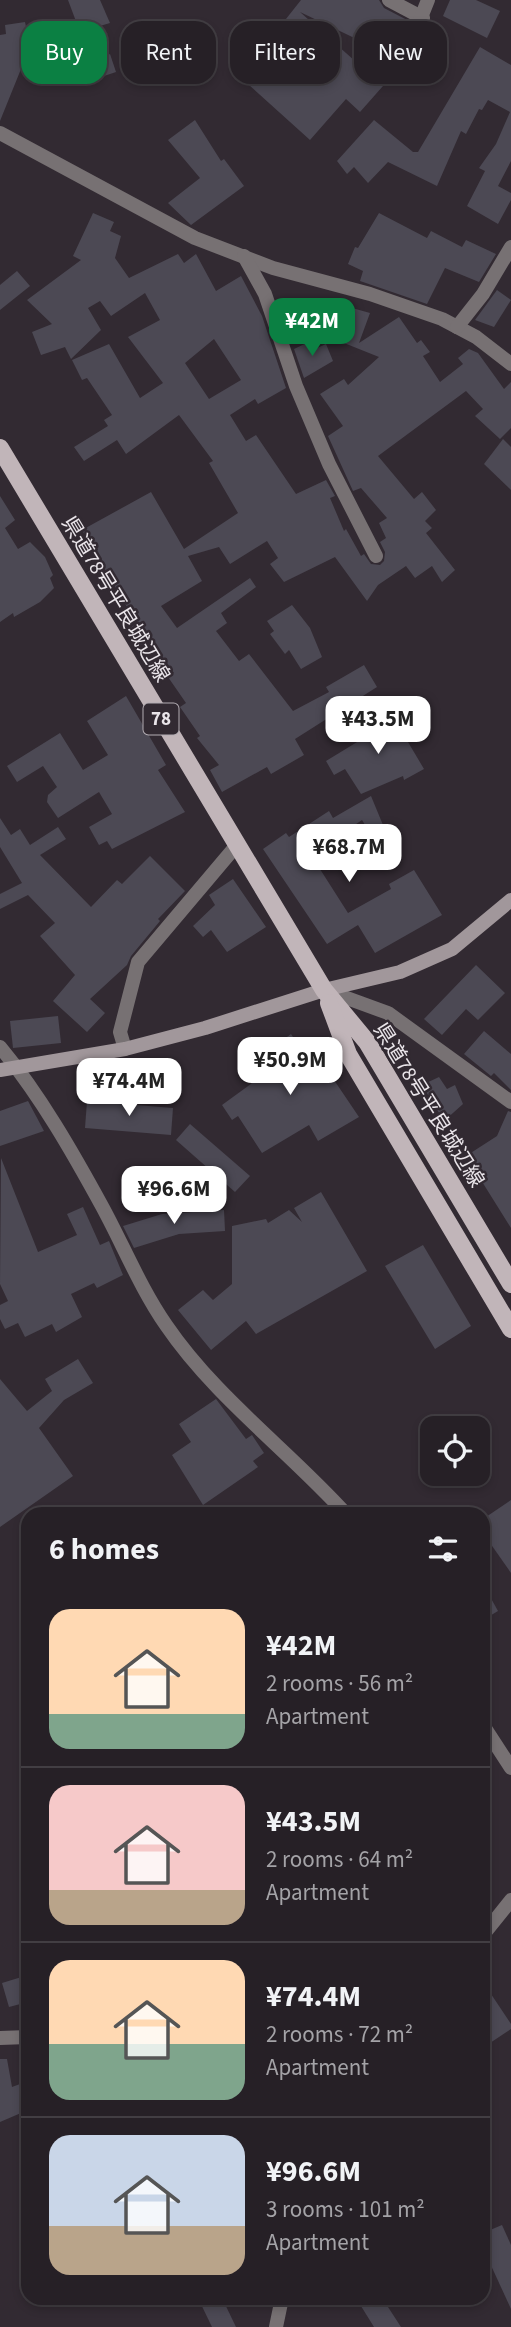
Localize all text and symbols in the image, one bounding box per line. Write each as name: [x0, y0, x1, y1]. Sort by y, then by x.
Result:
chip: Buy: [21, 21, 107, 84]
chip: Rent: [121, 21, 216, 84]
chip: Filters: [230, 21, 340, 84]
chip: New: [354, 21, 447, 84]
pin: ¥42M: [271, 298, 353, 358]
text: ¥42M: [285, 304, 339, 337]
street label: 県道78号平良城辺線: [55, 510, 177, 688]
pin: ¥43.5M: [321, 696, 435, 756]
text: ¥43.5M: [341, 702, 415, 735]
road number: 78: [144, 704, 178, 734]
pin: ¥68.7M: [292, 824, 406, 884]
text: ¥68.7M: [312, 830, 386, 863]
street label: 県道78号平良城辺線: [366, 1017, 492, 1193]
pin: ¥50.9M: [233, 1038, 347, 1097]
text: ¥50.9M: [253, 1043, 327, 1076]
pin: ¥74.4M: [72, 1058, 186, 1118]
text: ¥74.4M: [92, 1064, 166, 1097]
pin: ¥96.6M: [117, 1166, 231, 1226]
text: ¥96.6M: [137, 1172, 211, 1205]
map controls: [420, 1416, 490, 1486]
button: locate: [420, 1416, 490, 1486]
text: 6 homes: [49, 1528, 159, 1571]
icon: filters: [424, 1530, 462, 1568]
text: ¥42M: [266, 1624, 336, 1667]
icon: home: [105, 1637, 189, 1721]
text: 2 rooms · 56 m²: [266, 1667, 413, 1700]
text: Apartment: [266, 1700, 369, 1733]
text: ¥43.5M: [266, 1800, 361, 1843]
icon: home: [105, 1813, 189, 1897]
text: 2 rooms · 64 m²: [266, 1843, 413, 1876]
text: Apartment: [266, 1876, 369, 1909]
text: ¥74.4M: [266, 1975, 361, 2018]
icon: home: [105, 1988, 189, 2072]
text: 2 rooms · 72 m²: [266, 2018, 413, 2051]
text: Apartment: [266, 2051, 369, 2084]
text: ¥96.6M: [266, 2150, 361, 2193]
icon: home: [105, 2163, 189, 2247]
text: 3 rooms · 101 m²: [266, 2193, 425, 2226]
text: Apartment: [266, 2226, 369, 2259]

